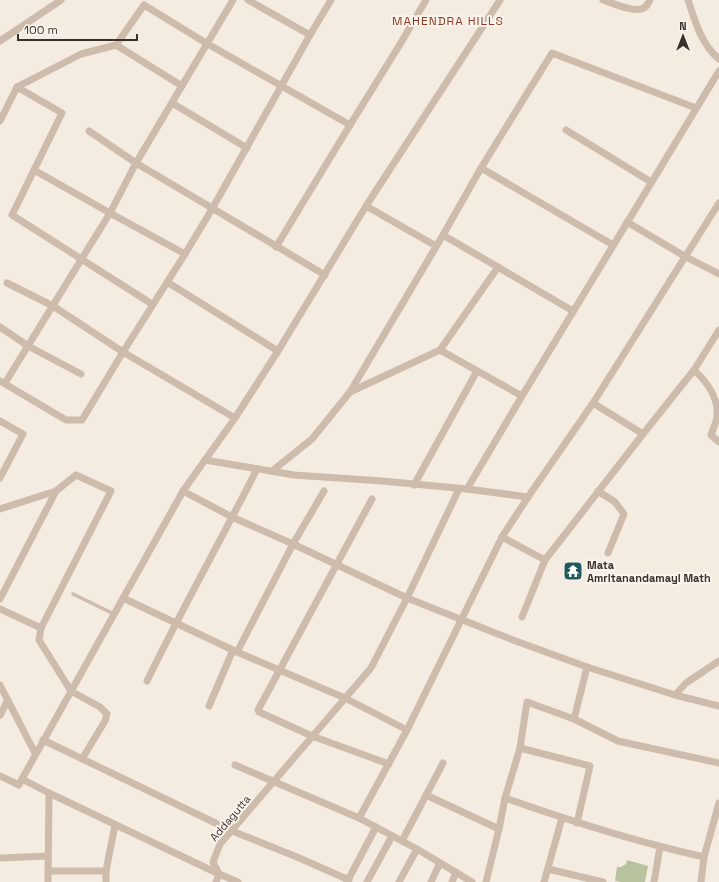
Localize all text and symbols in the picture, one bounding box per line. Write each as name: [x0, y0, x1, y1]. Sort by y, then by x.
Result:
district label: MAHENDRA HILLS: [392, 13, 504, 29]
scale bar: [18, 16, 137, 42]
north arrow: [663, 16, 703, 56]
text: N: [679, 19, 687, 33]
text: 100 m: [24, 22, 58, 38]
place label: Mata Amritanandamayi Math: [587, 558, 711, 585]
temple icon: Mata Amritanandamayi Math: [562, 560, 584, 582]
street label: Addagutta: [207, 792, 254, 844]

